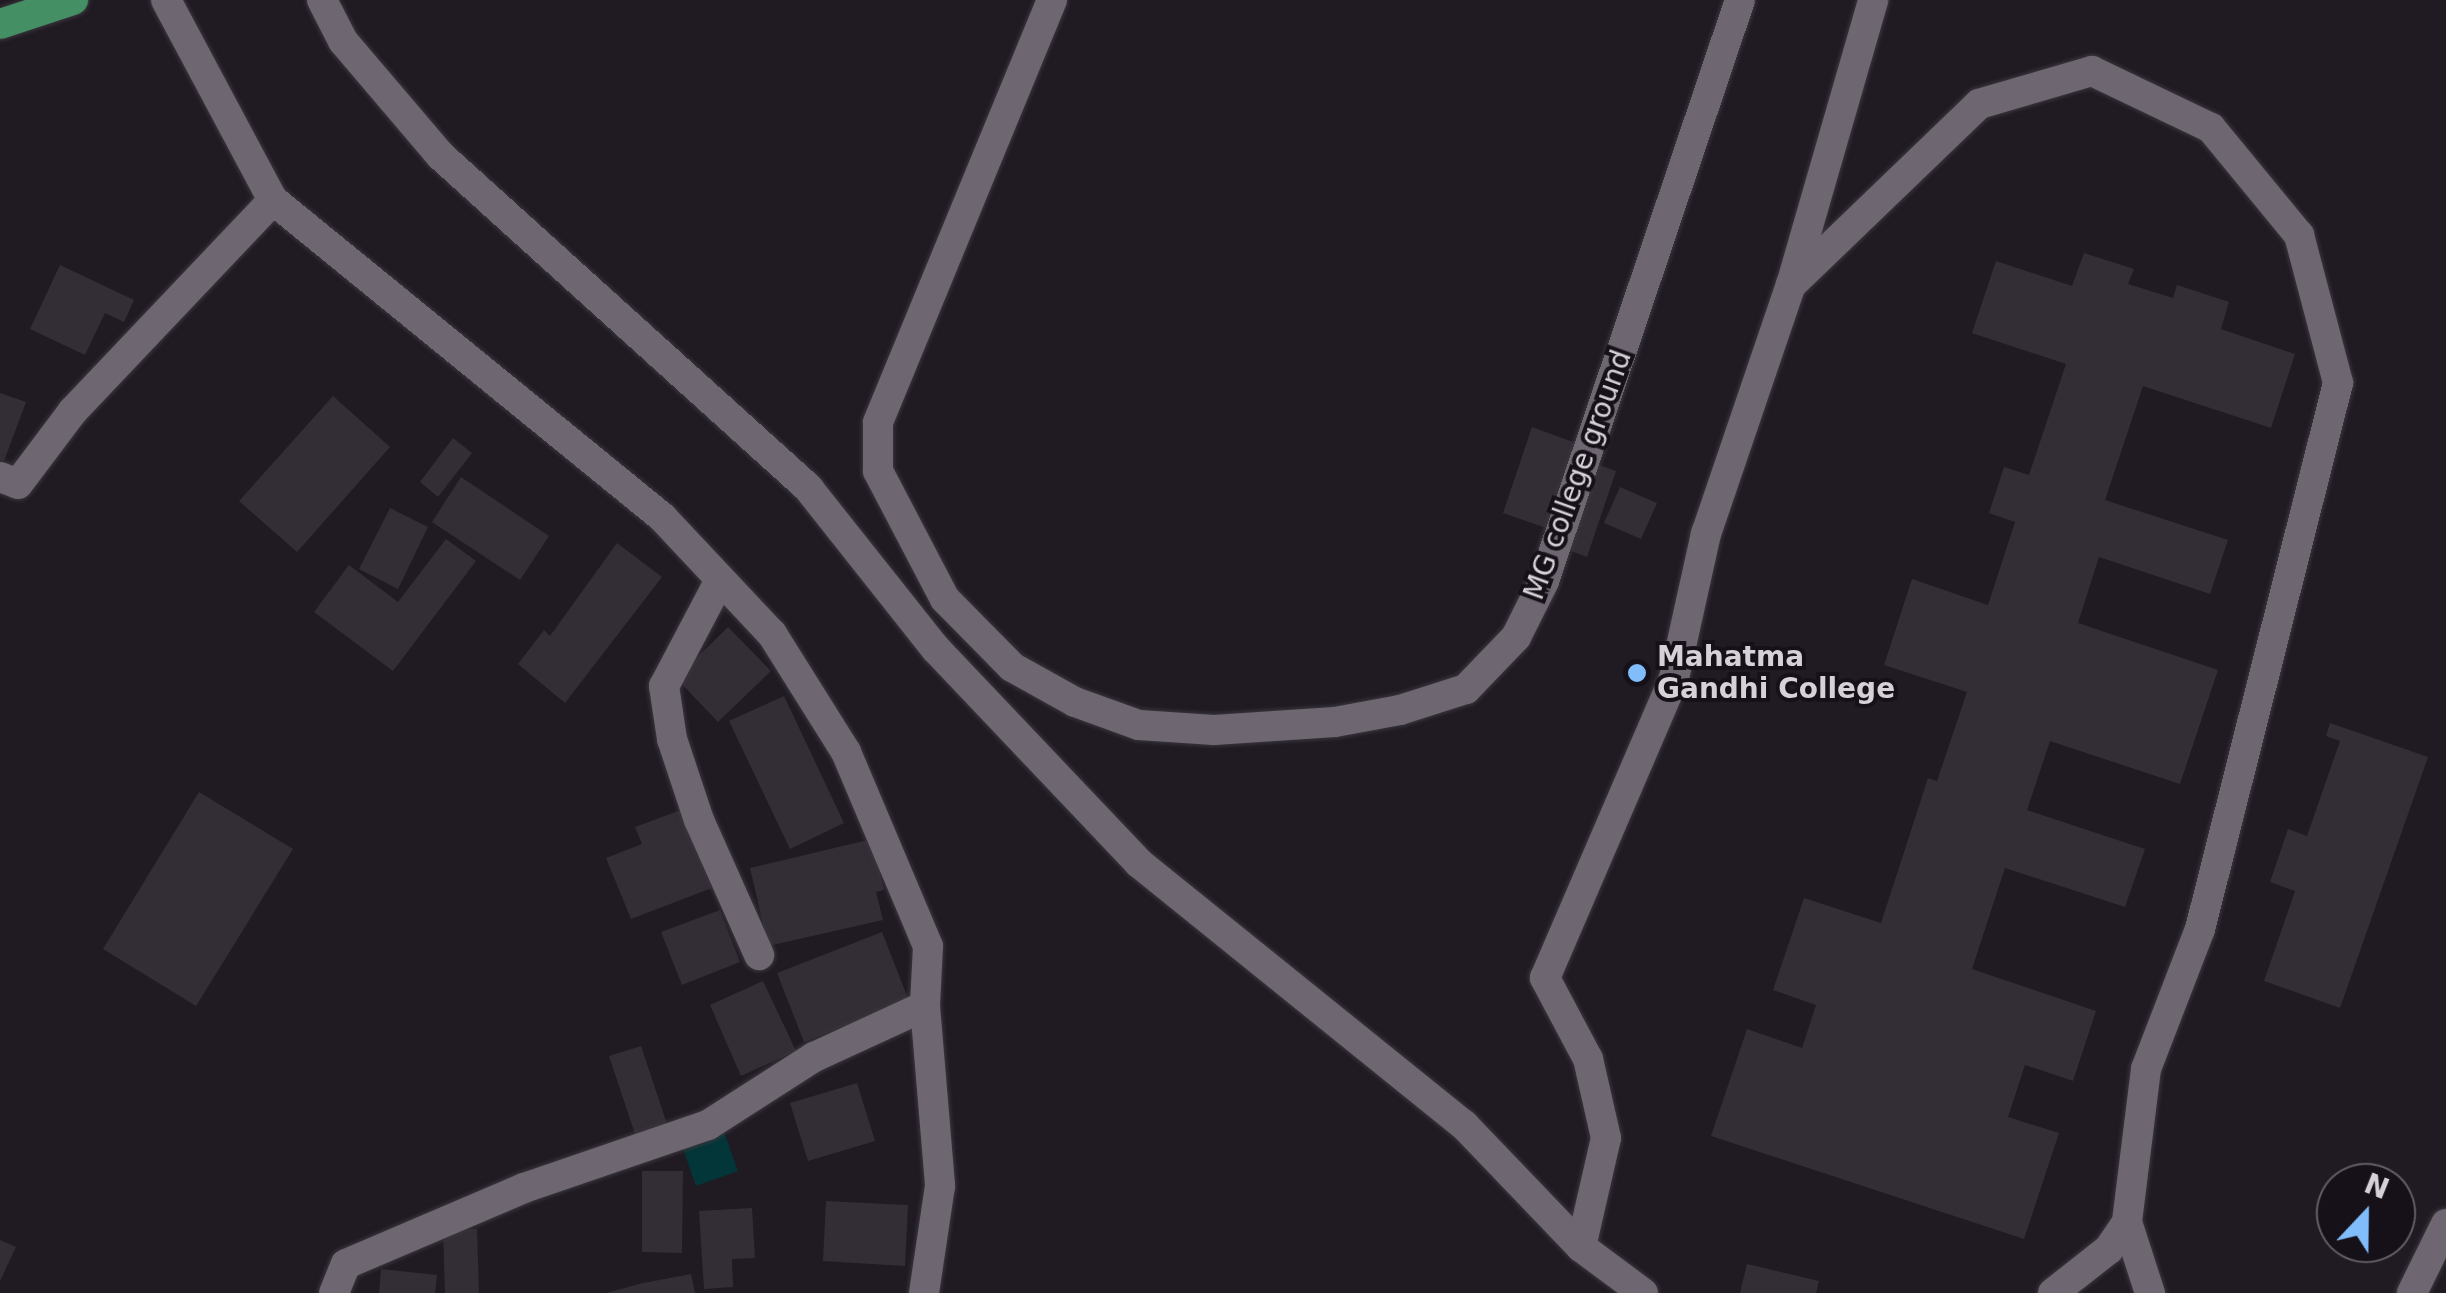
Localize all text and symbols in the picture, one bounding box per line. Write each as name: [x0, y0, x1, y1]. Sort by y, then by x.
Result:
street label: MG college ground: [1517, 346, 1639, 604]
place label: Mahatma Gandhi College: [1657, 640, 1895, 706]
marker: Mahatma Gandhi College: [1626, 662, 1648, 684]
north arrow: [2316, 1163, 2416, 1263]
text: N: [2360, 1167, 2394, 1206]

